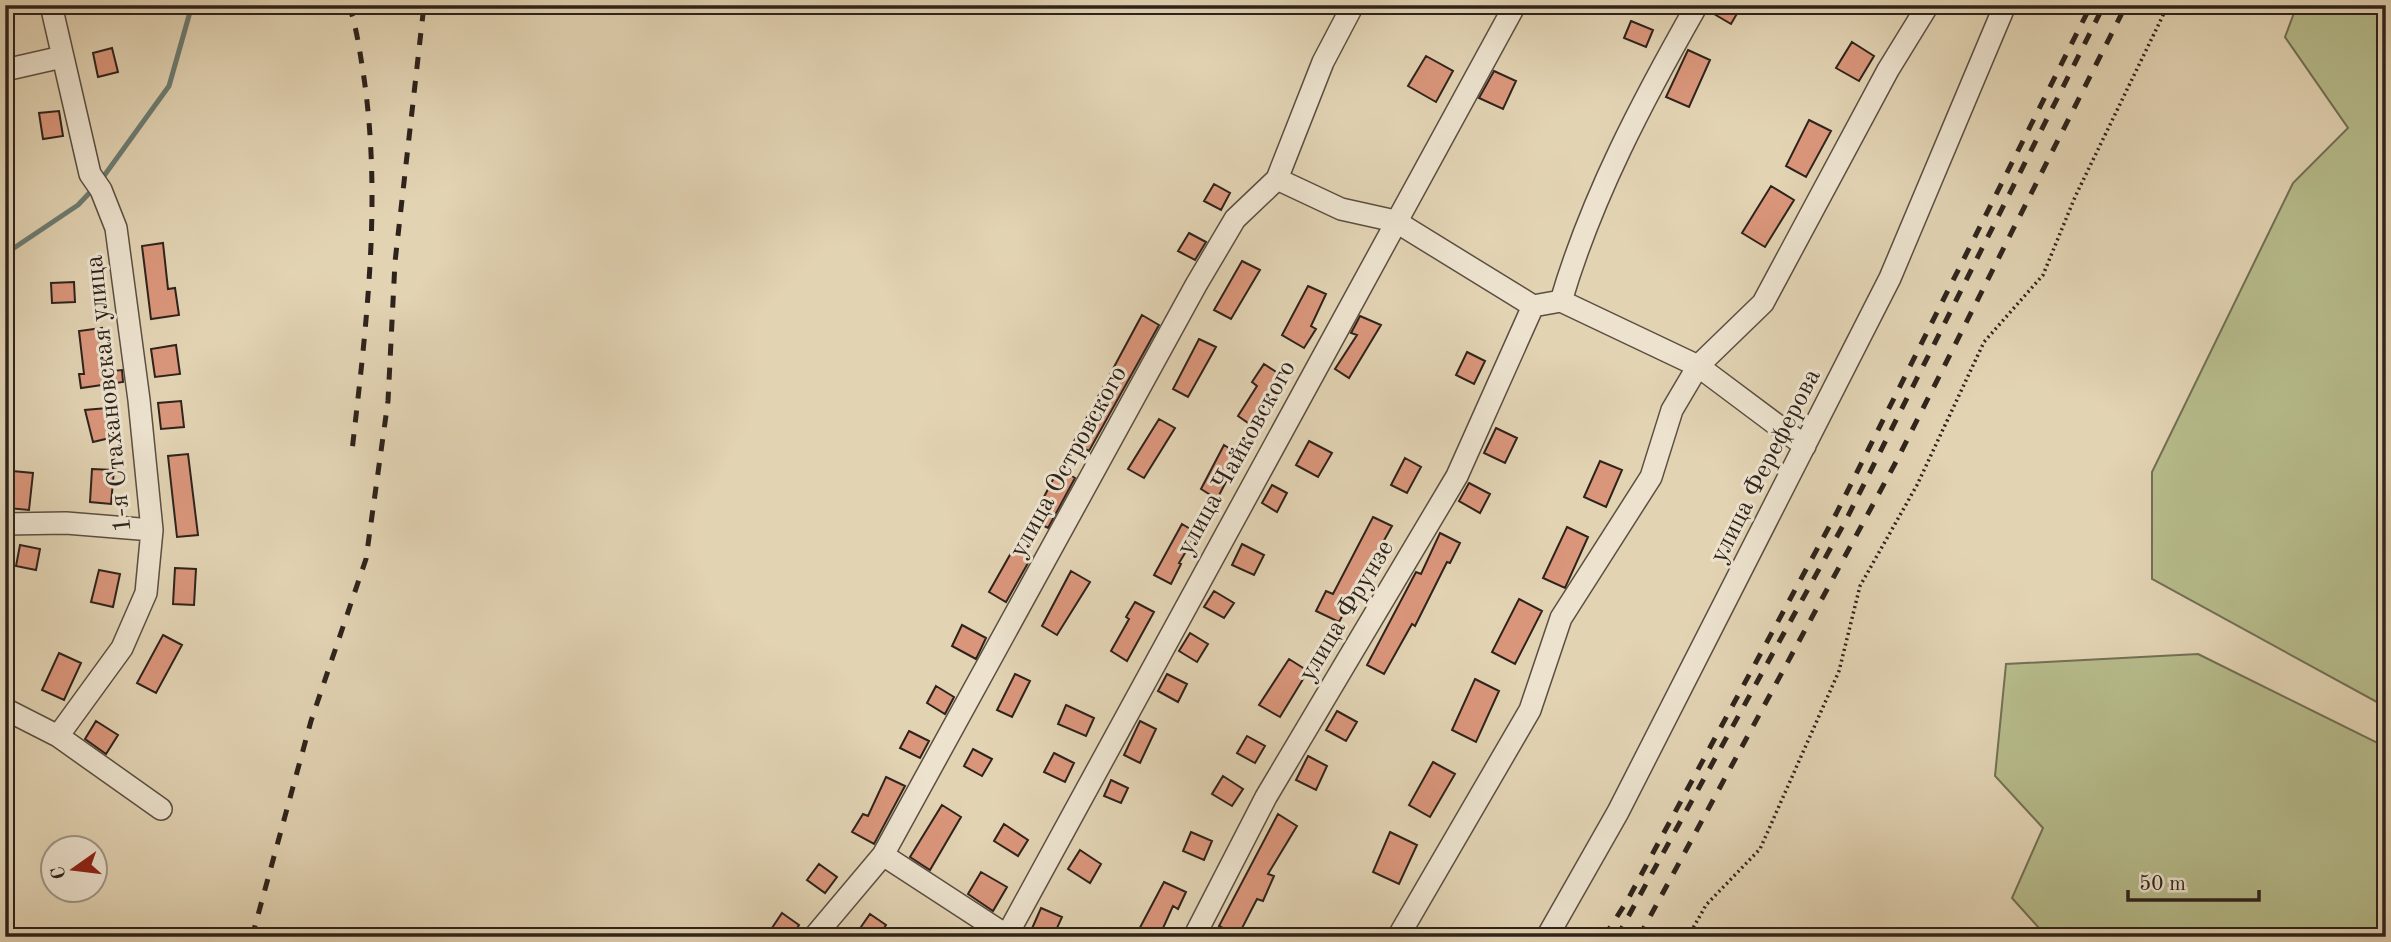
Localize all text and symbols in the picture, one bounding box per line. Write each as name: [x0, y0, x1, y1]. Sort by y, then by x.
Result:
street label: 1-я Стахановская улица: [81, 254, 136, 534]
street label: улица Чайковского: [1172, 356, 1301, 560]
street label: улица Островского: [1005, 362, 1132, 562]
street label: улица Фереферова: [1706, 365, 1826, 567]
street label: улица Фрунзе: [1294, 536, 1399, 686]
north arrow: [38, 834, 108, 904]
scale bar: [2128, 858, 2260, 902]
text: С: [49, 864, 71, 881]
text: 50 m: [2139, 874, 2186, 895]

